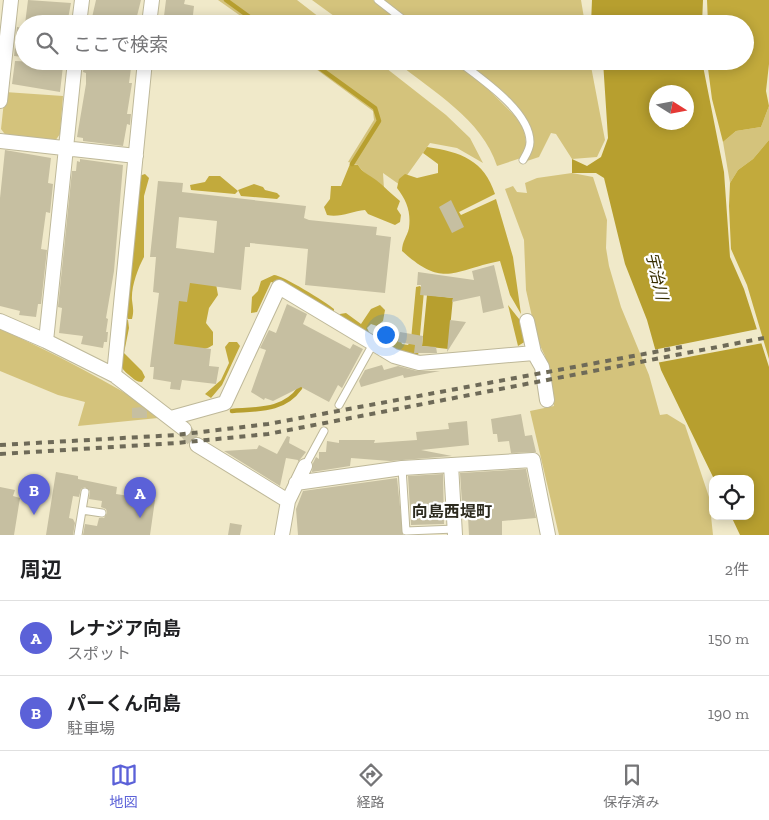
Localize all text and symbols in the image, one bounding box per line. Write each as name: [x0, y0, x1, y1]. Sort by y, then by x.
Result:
search box: [15, 15, 754, 70]
icon: search: [33, 29, 61, 57]
text: ここで検索: [73, 33, 168, 56]
north arrow: [649, 85, 694, 130]
water label: 宇治川: [642, 250, 672, 303]
your location: [373, 322, 399, 348]
pin: B: [18, 474, 50, 515]
map controls: [709, 475, 754, 520]
button: locate: [709, 475, 754, 520]
pin: A: [124, 477, 156, 518]
district label: 向島西堤町: [412, 502, 492, 521]
text: 周辺: [20, 557, 62, 582]
text: 2件: [725, 560, 749, 579]
text: レナジア向島: [67, 617, 181, 640]
text: A: [31, 629, 42, 648]
text: 150 m: [708, 629, 749, 648]
text: スポット: [67, 644, 131, 663]
text: パーくん向島: [67, 692, 181, 715]
text: B: [31, 704, 41, 723]
text: 190 m: [708, 704, 749, 723]
text: 駐車場: [67, 719, 115, 738]
tab: 地図: [110, 761, 138, 811]
tab: 経路: [357, 761, 385, 811]
tab: 保存済み: [604, 761, 660, 811]

